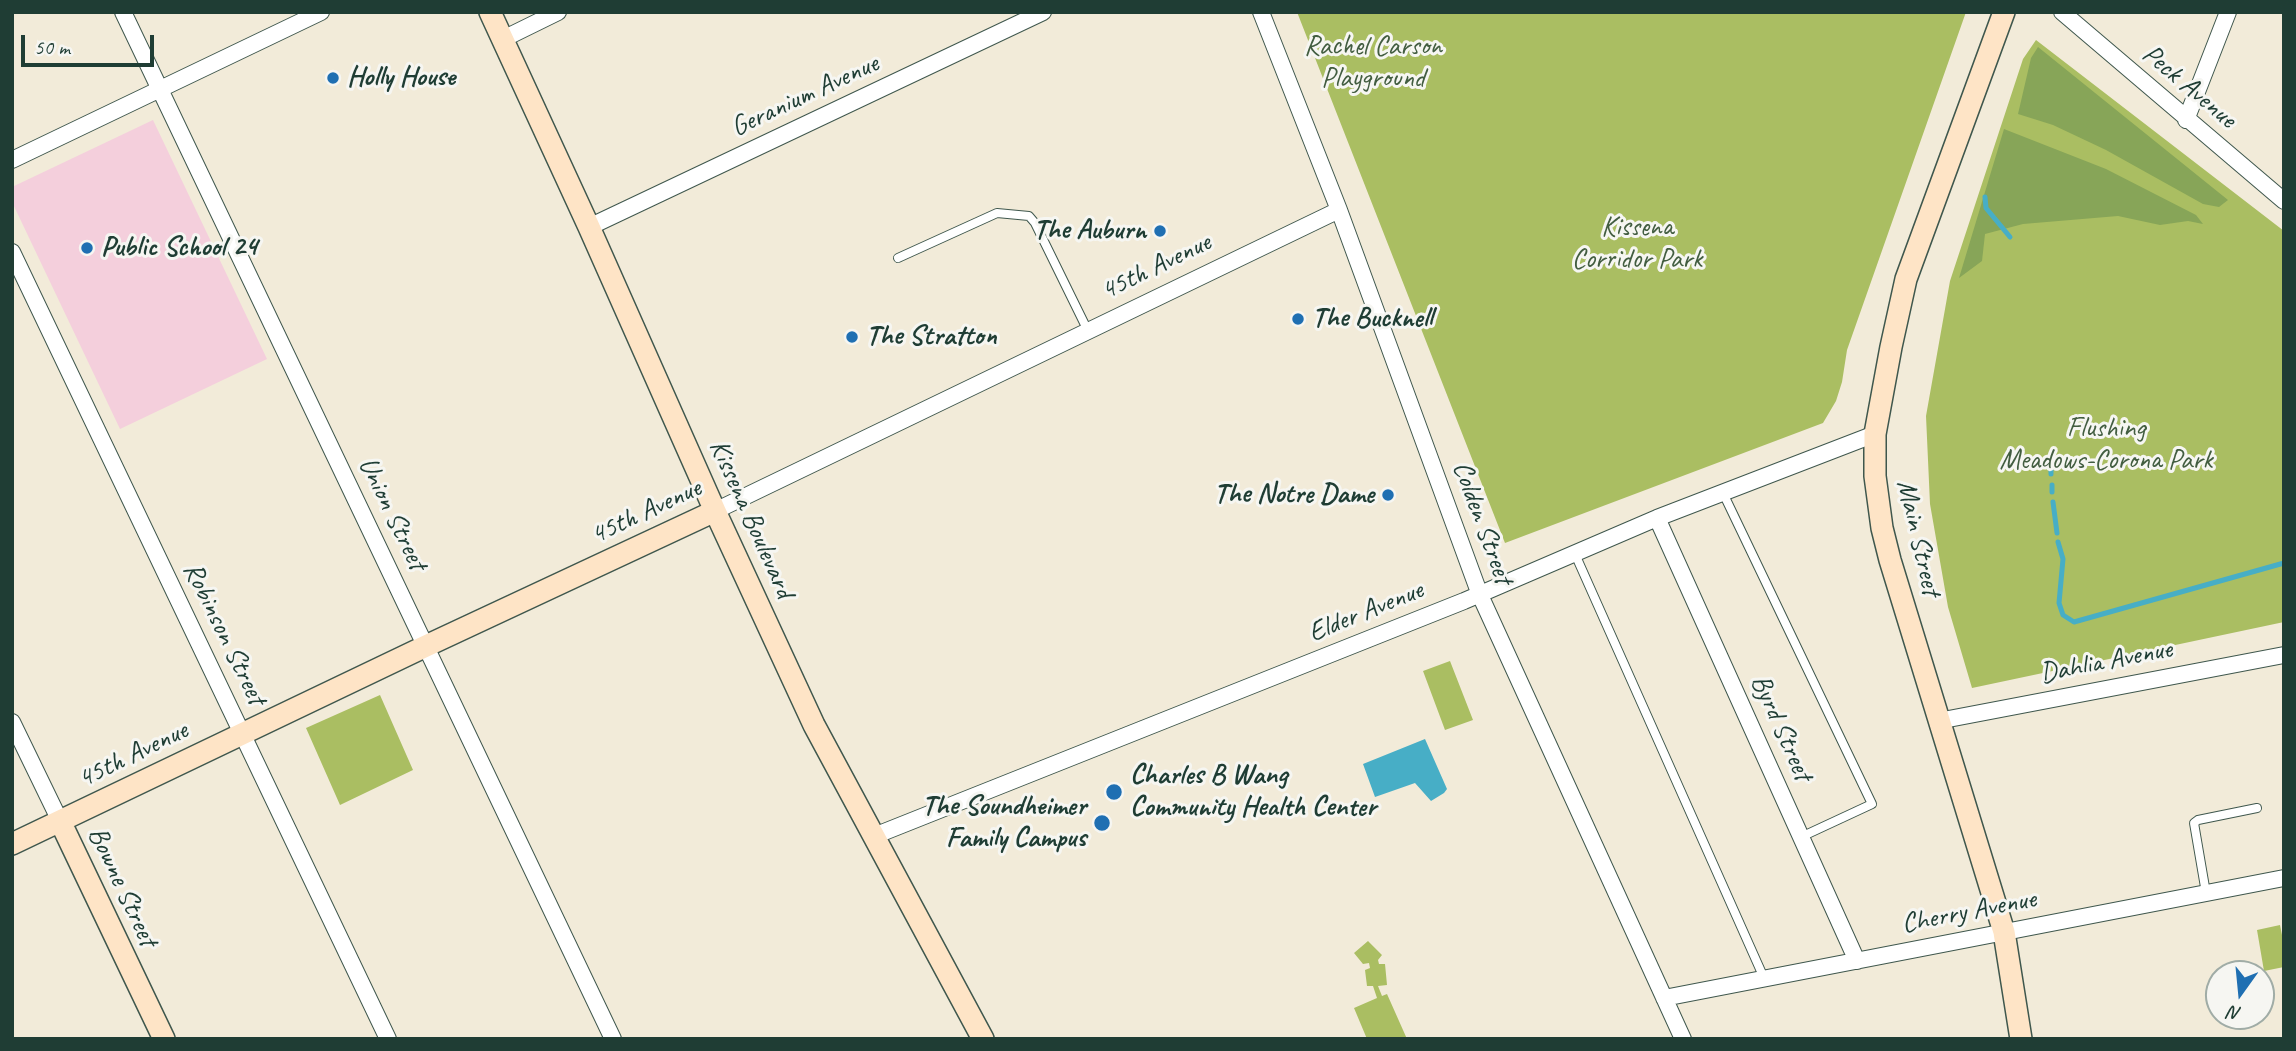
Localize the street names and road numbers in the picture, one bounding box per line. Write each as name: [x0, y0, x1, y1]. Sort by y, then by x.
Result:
street label: Peck Avenue: [2135, 38, 2243, 136]
street label: Geranium Avenue: [726, 47, 884, 145]
street label: 45th Avenue: [1095, 226, 1217, 308]
street label: Kissena Boulevard: [701, 435, 801, 603]
street label: Union Street: [350, 452, 434, 576]
street label: Colden Street: [1444, 457, 1520, 589]
street label: 45th Avenue: [585, 472, 707, 552]
street label: Main Street: [1888, 477, 1948, 599]
street label: Robinson Street: [175, 557, 273, 711]
street label: Elder Avenue: [1304, 574, 1428, 650]
street label: Dahlia Avenue: [2037, 633, 2175, 691]
street label: Byrd Street: [1743, 670, 1819, 786]
street label: 45th Avenue: [72, 714, 194, 796]
street label: Bowne Street: [80, 822, 164, 952]
street label: Cherry Avenue: [1899, 883, 2039, 941]

